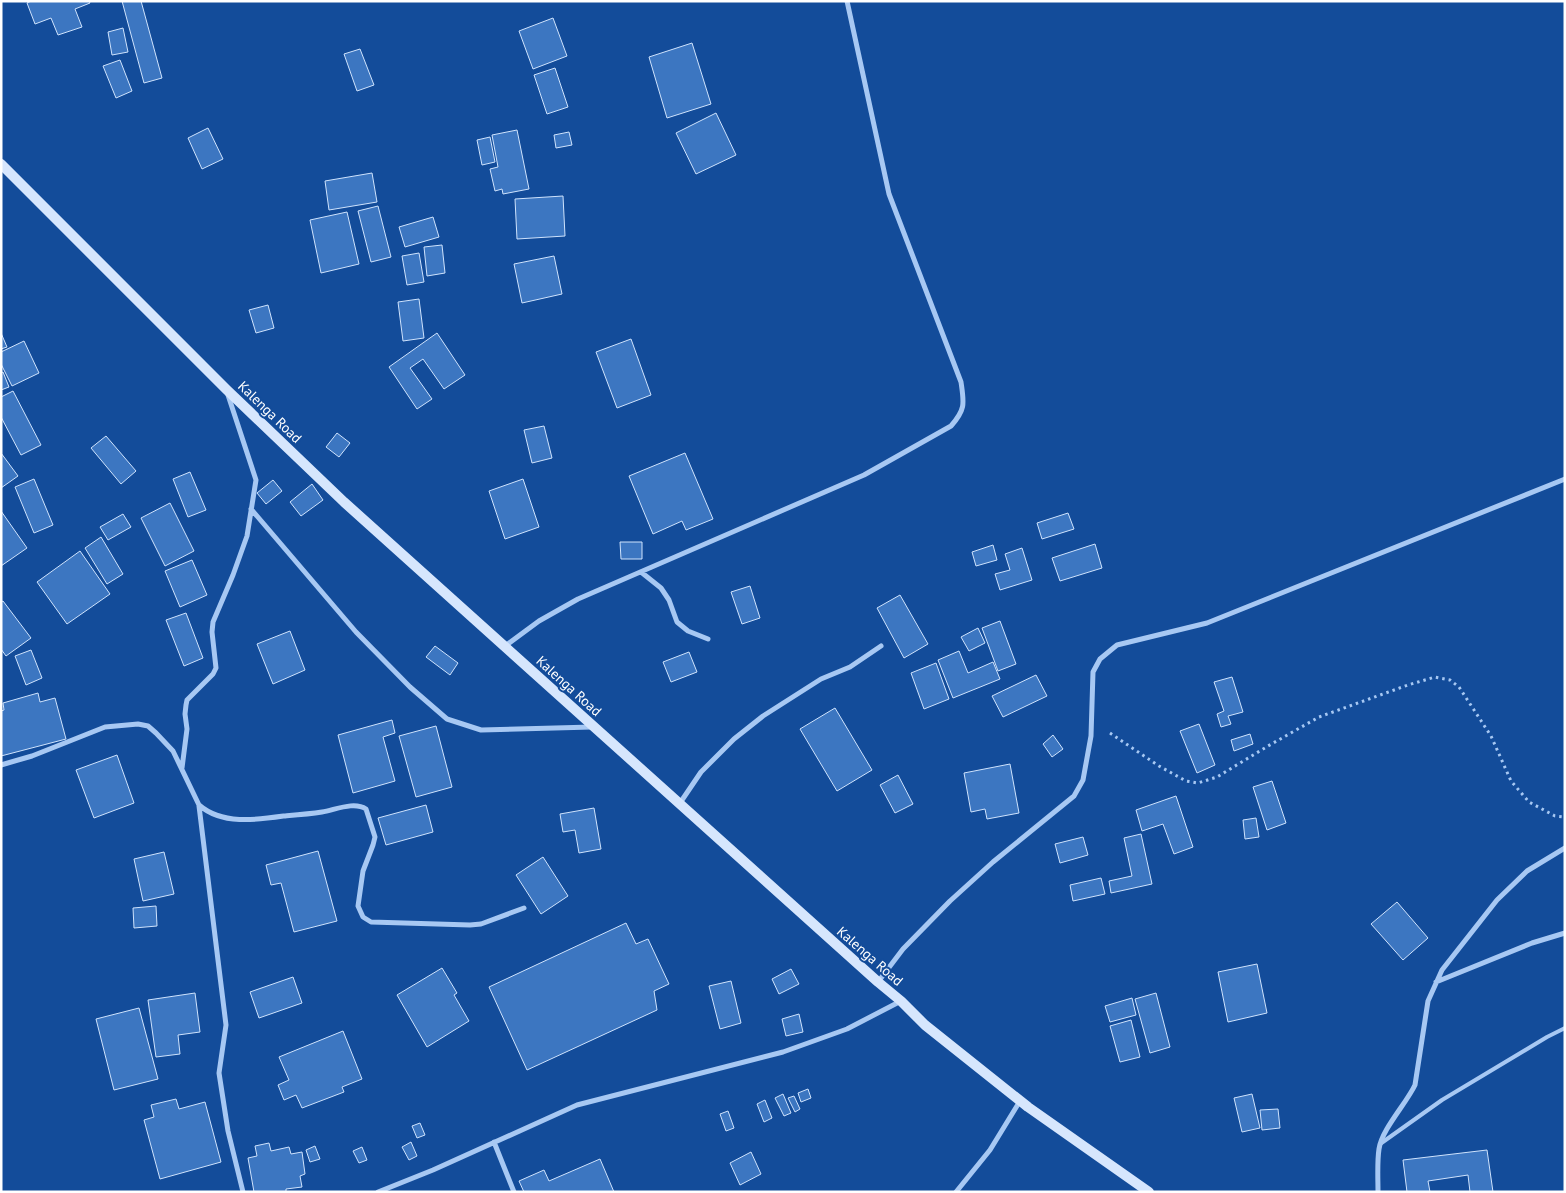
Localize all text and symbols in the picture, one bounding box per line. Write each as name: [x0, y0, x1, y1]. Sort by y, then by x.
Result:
street label: Kalenga Road: [234, 377, 306, 447]
street label: Kalenga Road: [533, 652, 605, 720]
street label: Kalenga Road: [833, 922, 907, 990]

